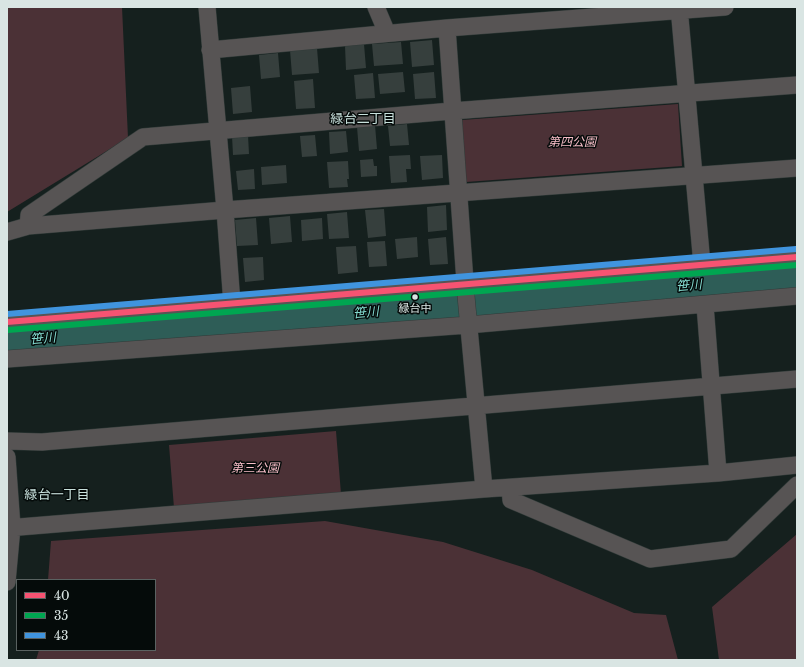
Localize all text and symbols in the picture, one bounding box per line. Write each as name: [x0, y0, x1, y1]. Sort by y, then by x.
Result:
district label: 緑台二丁目: [331, 111, 395, 127]
park label: 第四公園: [548, 136, 596, 150]
water label: 笹川: [675, 277, 703, 295]
marker: 緑台中: [410, 292, 420, 302]
place label: 緑台中: [399, 302, 431, 316]
water label: 笹川: [352, 304, 380, 322]
water label: 笹川: [29, 330, 57, 348]
park label: 第三公園: [231, 462, 279, 476]
district label: 緑台一丁目: [25, 487, 89, 503]
legend: [16, 579, 156, 651]
text: 40: [54, 588, 70, 603]
text: 35: [54, 608, 68, 623]
text: 43: [54, 628, 68, 643]

